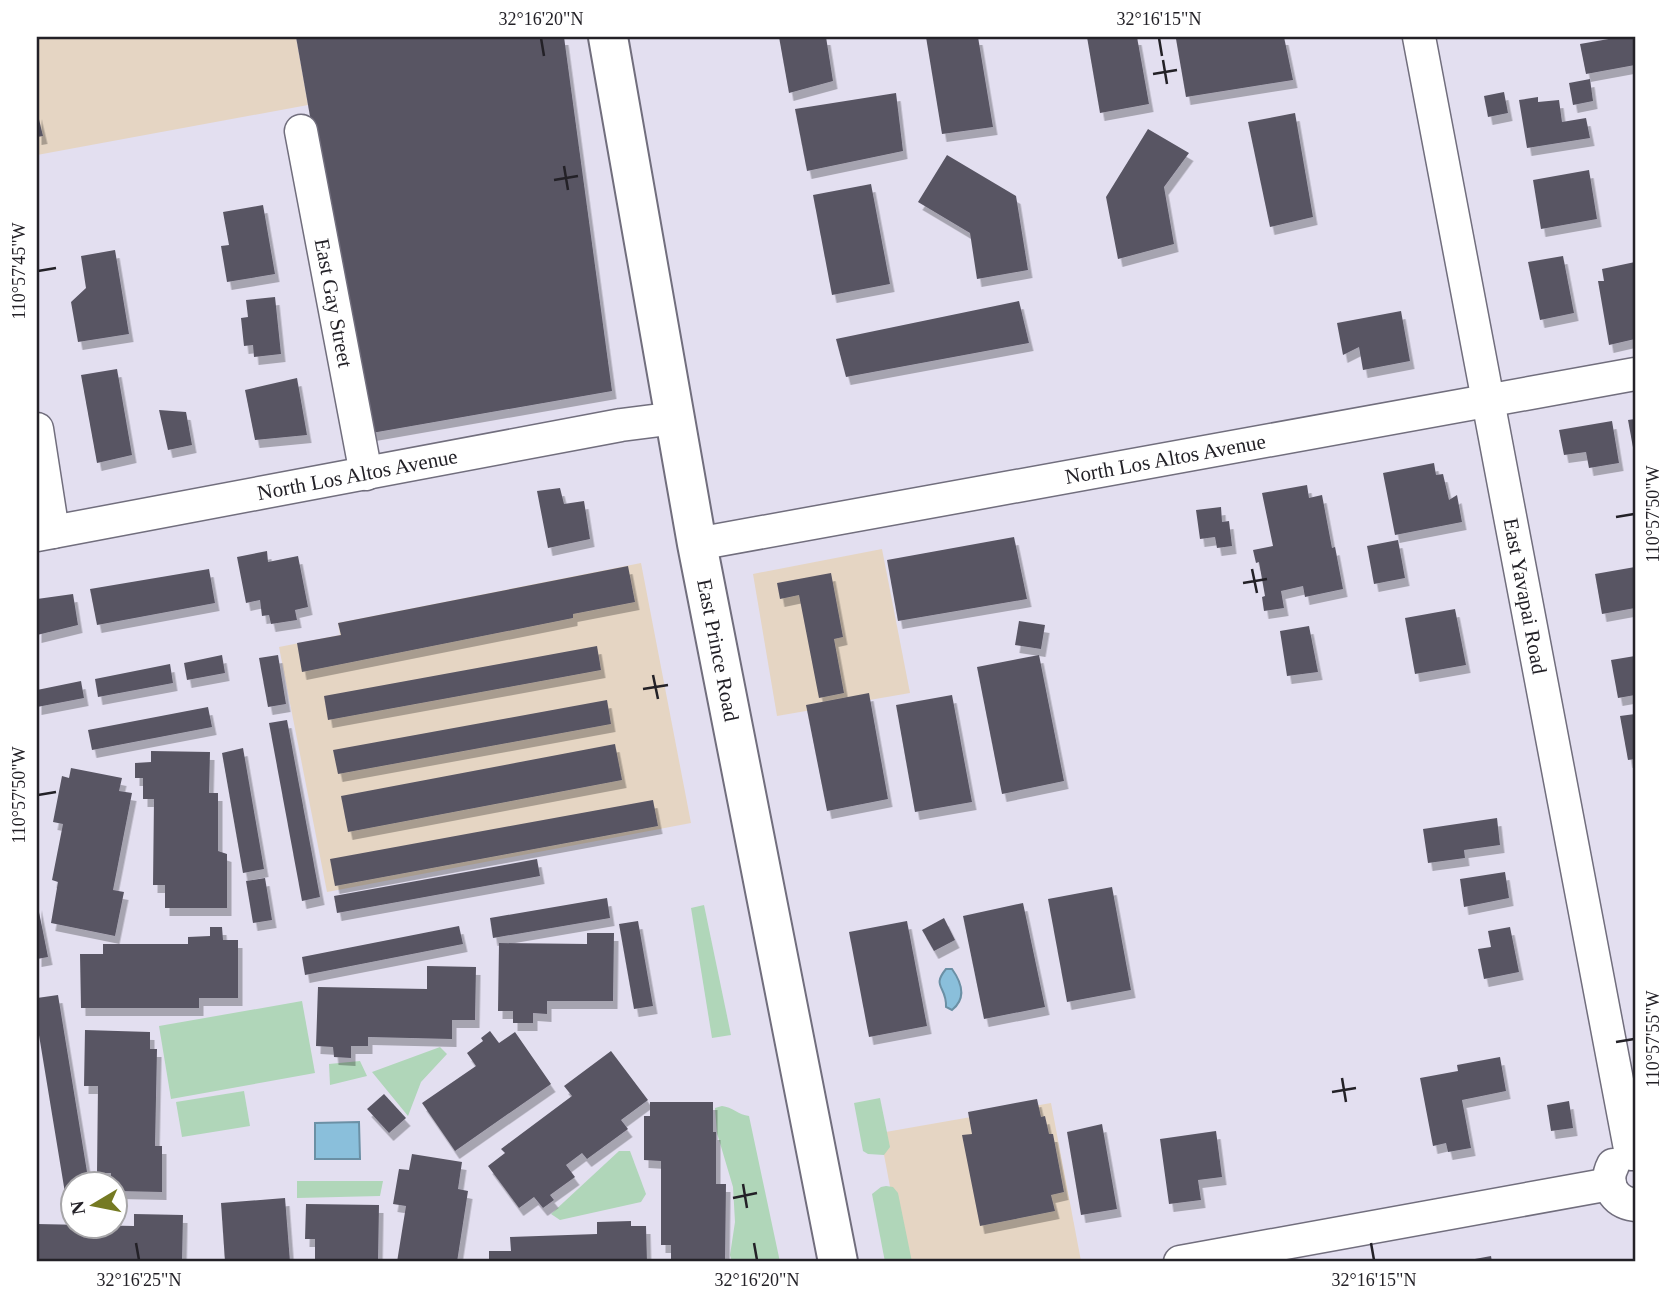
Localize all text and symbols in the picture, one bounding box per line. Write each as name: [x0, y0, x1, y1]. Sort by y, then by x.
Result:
text: 32°16'20"N: [499, 9, 583, 29]
text: 32°16'15"N: [1117, 9, 1201, 29]
text: 110°57'45"W: [9, 222, 29, 320]
street label: East Gay Street: [310, 236, 358, 370]
street label: North Los Altos Avenue: [1063, 429, 1268, 489]
street label: North Los Altos Avenue: [255, 444, 459, 505]
text: 110°57'50"W: [1643, 465, 1663, 563]
street label: East Yavapai Road: [1499, 516, 1552, 676]
street label: East Prince Road: [692, 577, 744, 724]
text: 110°57'50"W: [9, 746, 29, 844]
text: 110°57'55"W: [1643, 990, 1663, 1088]
north arrow: [60, 1170, 130, 1240]
text: N: [66, 1199, 89, 1216]
text: 32°16'25"N: [97, 1270, 181, 1290]
text: 32°16'20"N: [715, 1270, 799, 1290]
text: 32°16'15"N: [1332, 1270, 1416, 1290]

